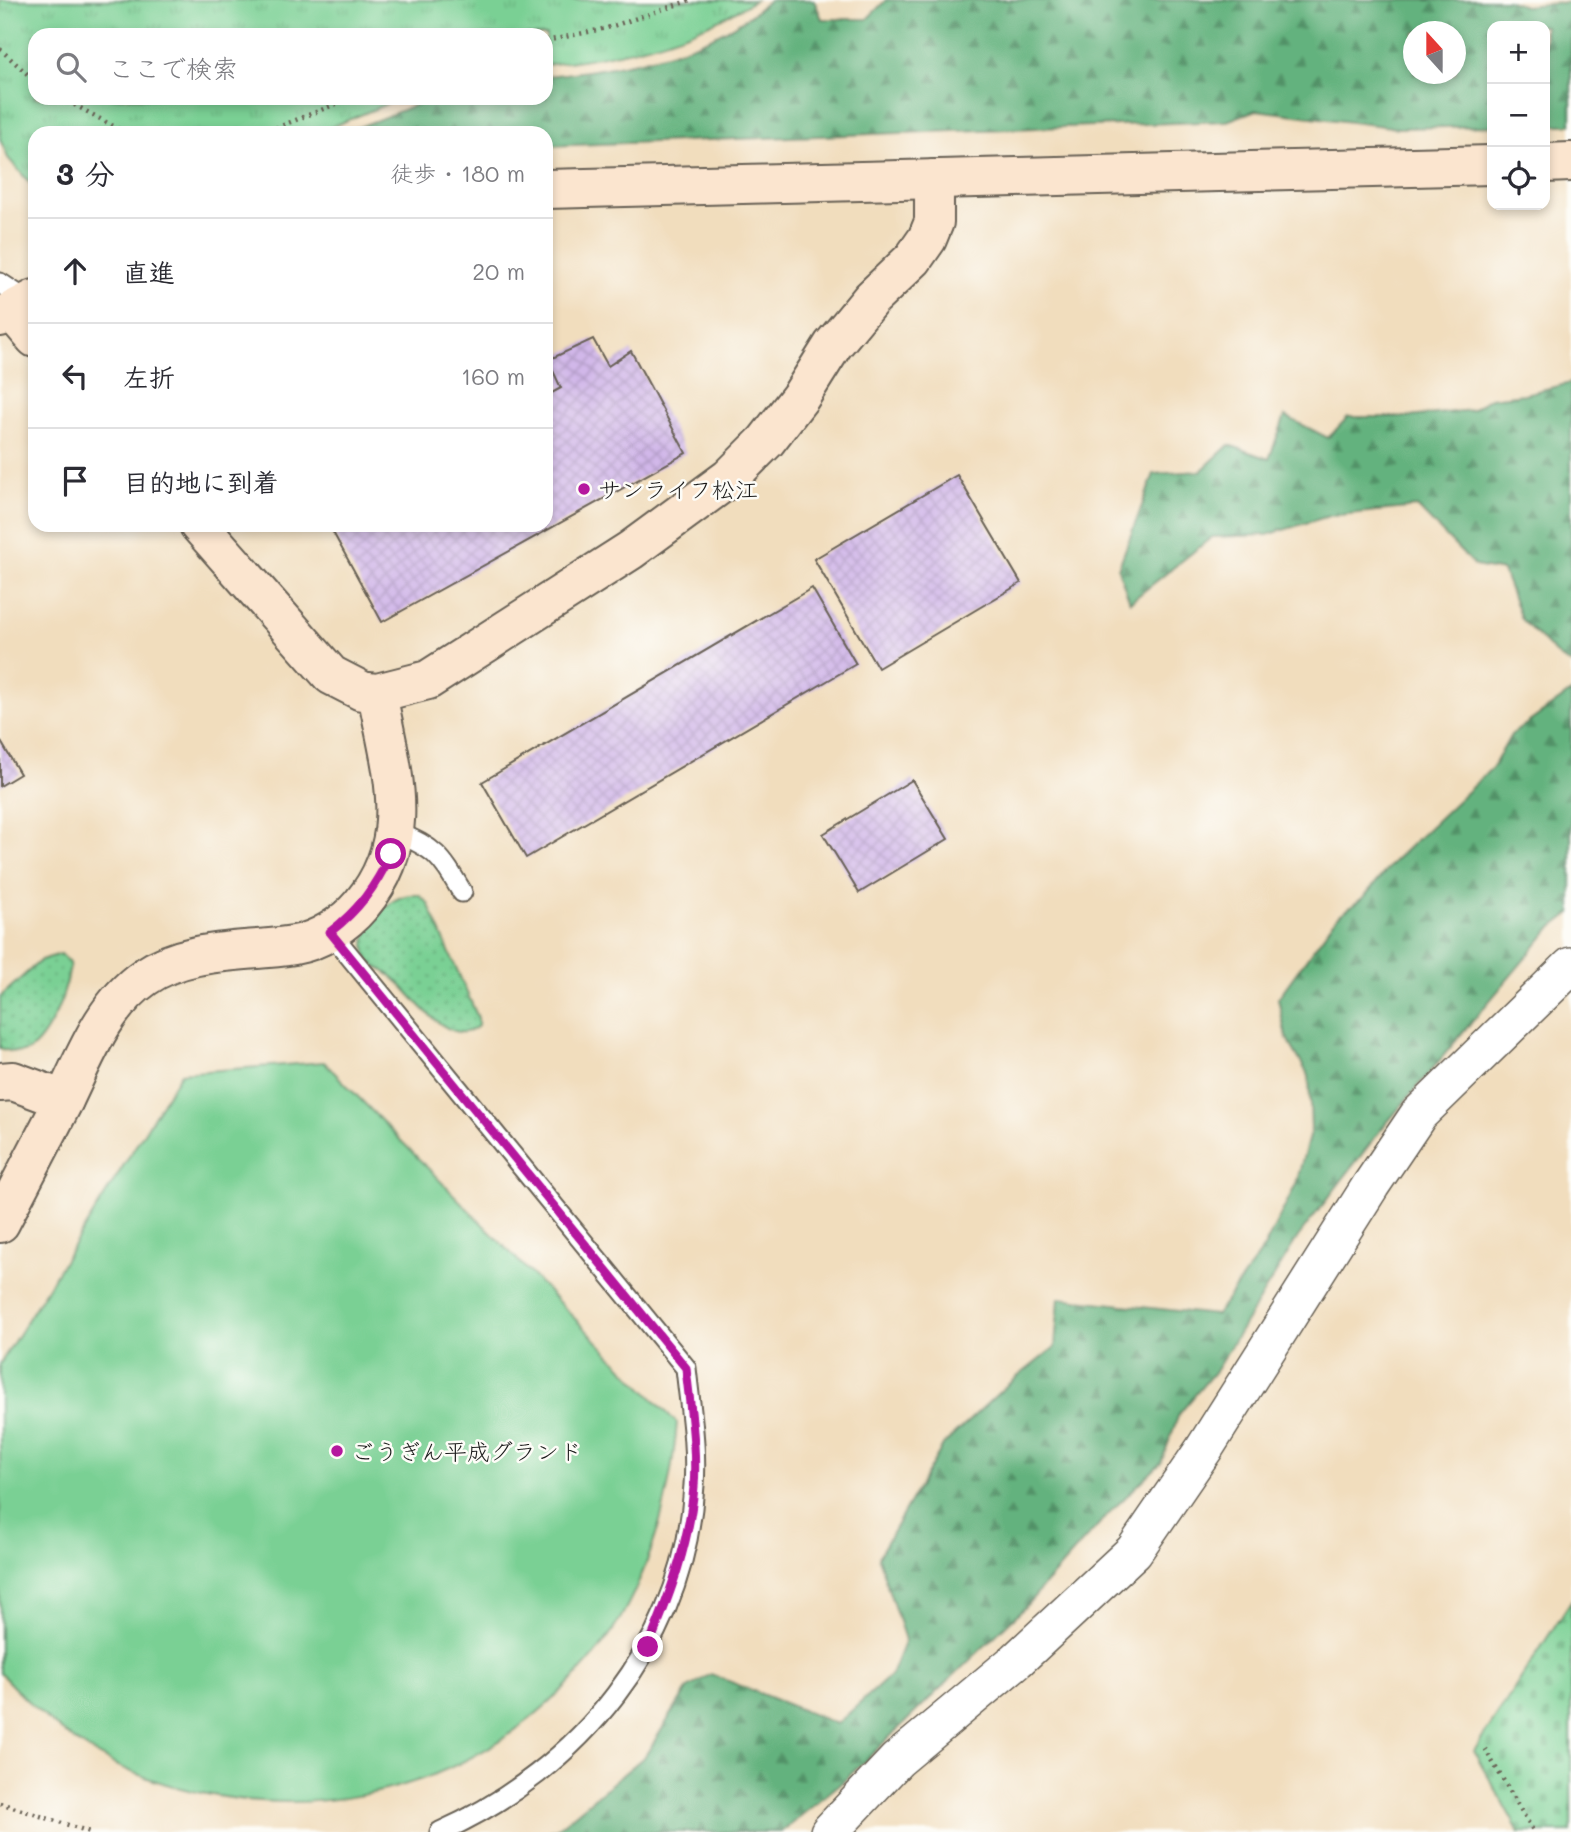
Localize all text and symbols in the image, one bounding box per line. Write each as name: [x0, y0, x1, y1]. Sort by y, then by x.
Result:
north arrow: [1403, 21, 1466, 84]
map controls: [1487, 21, 1550, 210]
button: +: [1487, 21, 1550, 84]
search box: [28, 28, 553, 105]
icon: search: [52, 48, 90, 86]
text: ここで検索: [108, 51, 238, 85]
button: −: [1487, 84, 1550, 147]
button: locate: [1487, 147, 1550, 210]
text: 3 分: [56, 153, 115, 193]
text: 徒歩 · 180 m: [390, 158, 525, 188]
icon: ahead: [56, 252, 94, 290]
text: 直進: [123, 255, 175, 289]
text: 20 m: [472, 256, 525, 286]
icon: left: [56, 357, 94, 395]
text: 左折: [123, 360, 175, 394]
text: 160 m: [461, 361, 525, 391]
icon: arrive: [56, 462, 94, 500]
text: 目的地に到着: [123, 465, 279, 499]
place label: サンライフ松江: [598, 474, 758, 504]
marker: サンライフ松江: [576, 481, 592, 497]
route start: [375, 838, 406, 869]
place label: ごうぎん平成グランド: [351, 1436, 582, 1466]
marker: ごうぎん平成グランド: [329, 1443, 345, 1459]
route end: [632, 1631, 663, 1662]

